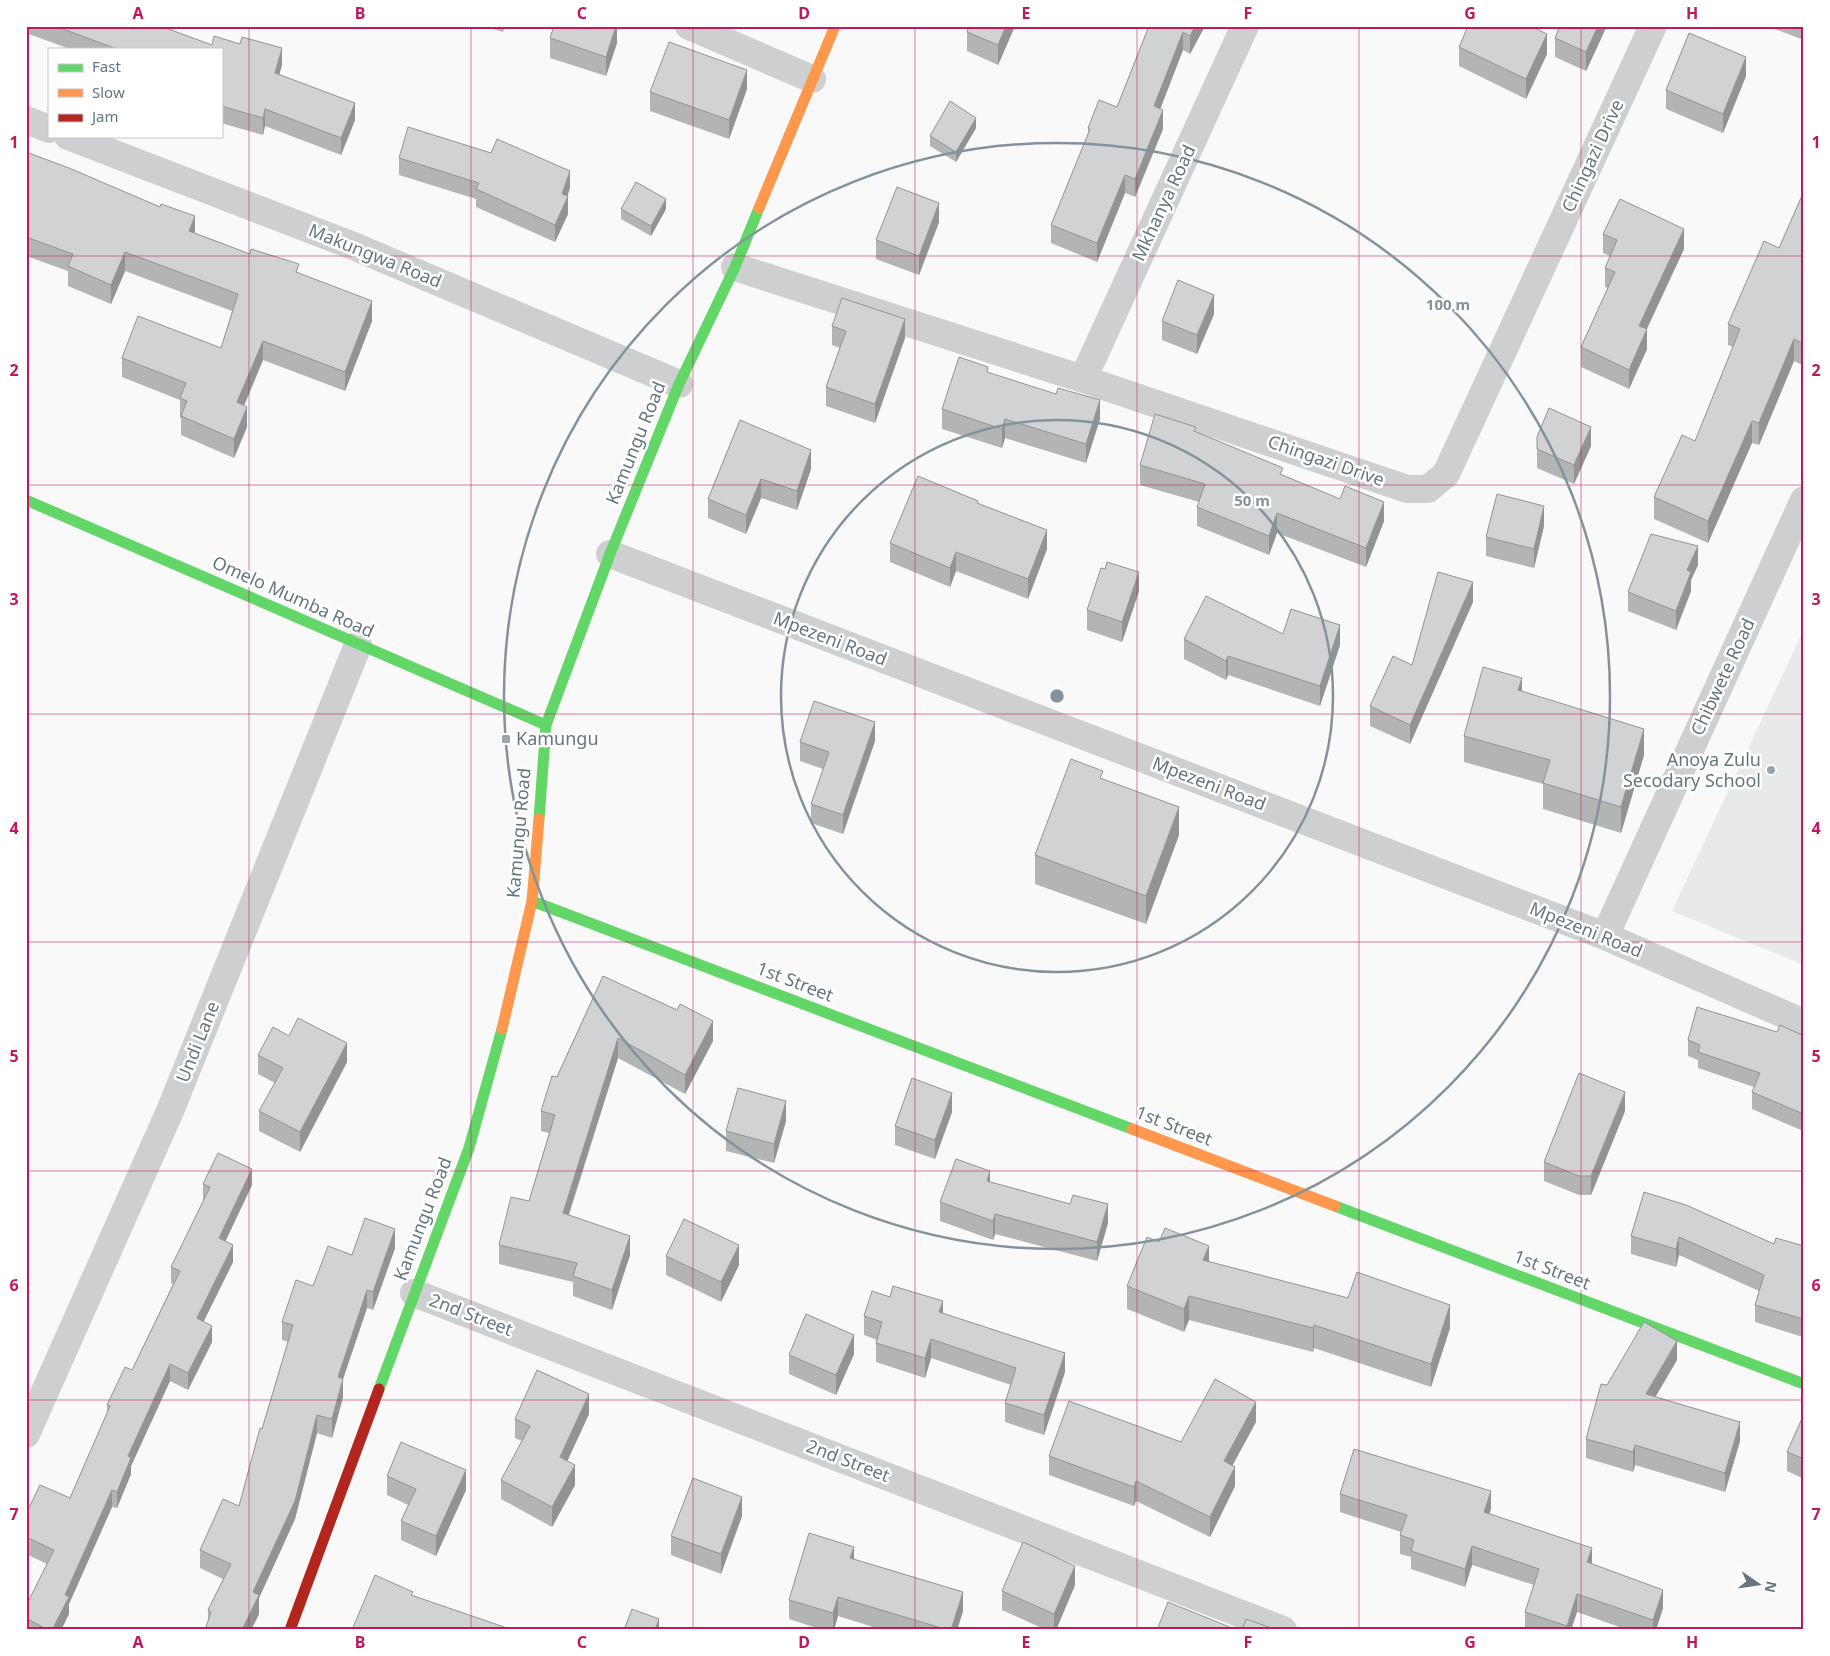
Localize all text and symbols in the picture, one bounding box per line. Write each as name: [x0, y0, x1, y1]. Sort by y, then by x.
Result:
text: A: [132, 2, 144, 24]
text: B: [355, 2, 365, 24]
text: C: [577, 2, 587, 24]
text: D: [798, 2, 810, 24]
text: E: [1022, 2, 1031, 24]
text: F: [1244, 2, 1252, 24]
text: G: [1464, 2, 1476, 24]
text: H: [1686, 2, 1698, 24]
legend: [48, 48, 222, 138]
text: Fast: [92, 56, 121, 76]
text: Slow: [92, 82, 125, 102]
street label: Chingazi Drive: [1555, 95, 1629, 216]
text: Jam: [90, 106, 119, 126]
text: 1: [9, 131, 19, 153]
text: 1: [1811, 131, 1821, 153]
street label: Mkhanya Road: [1126, 141, 1200, 265]
street label: Makungwa Road: [305, 217, 445, 293]
text: 100 m: [1426, 294, 1470, 314]
text: 2: [9, 359, 19, 381]
text: 2: [1811, 359, 1821, 381]
street label: Kamungu Road: [600, 378, 671, 508]
street label: Chingazi Drive: [1265, 429, 1388, 491]
text: 50 m: [1234, 490, 1270, 510]
street label: Omelo Mumba Road: [209, 550, 378, 643]
text: 3: [9, 588, 19, 610]
text: 3: [1811, 588, 1821, 610]
street label: Mpezeni Road: [770, 605, 891, 671]
street label: Chibwete Road: [1684, 614, 1760, 739]
centre of rings: [1048, 687, 1066, 705]
place label: Kamungu: [516, 726, 599, 750]
marker: Kamungu: [500, 733, 512, 745]
place label: Anoya Zulu Secodary School: [1623, 747, 1761, 792]
street label: Mpezeni Road: [1149, 750, 1270, 816]
marker: Anoya Zulu Secodary School: [1765, 764, 1777, 776]
street label: Kamungu Road: [500, 767, 536, 899]
text: 4: [9, 817, 19, 839]
text: 4: [1811, 817, 1821, 839]
street label: Mpezeni Road: [1526, 896, 1646, 963]
street label: 1st Street: [754, 955, 838, 1007]
street label: Undi Lane: [170, 998, 224, 1086]
text: 5: [9, 1045, 19, 1067]
text: 5: [1811, 1045, 1821, 1067]
street label: 1st Street: [1133, 1099, 1217, 1151]
street label: Kamungu Road: [387, 1153, 457, 1284]
street label: 1st Street: [1511, 1243, 1595, 1295]
text: 6: [9, 1274, 19, 1296]
text: 6: [1811, 1274, 1821, 1296]
street label: 2nd Street: [426, 1287, 517, 1341]
street label: 2nd Street: [803, 1433, 894, 1487]
text: 7: [9, 1503, 19, 1525]
text: 7: [1811, 1503, 1821, 1525]
north arrow: [1732, 1558, 1782, 1608]
text: N: [1761, 1579, 1782, 1595]
text: A: [132, 1631, 144, 1653]
text: B: [355, 1631, 365, 1653]
text: C: [577, 1631, 587, 1653]
text: D: [798, 1631, 810, 1653]
text: E: [1022, 1631, 1031, 1653]
text: F: [1244, 1631, 1252, 1653]
text: G: [1464, 1631, 1476, 1653]
text: H: [1686, 1631, 1698, 1653]

